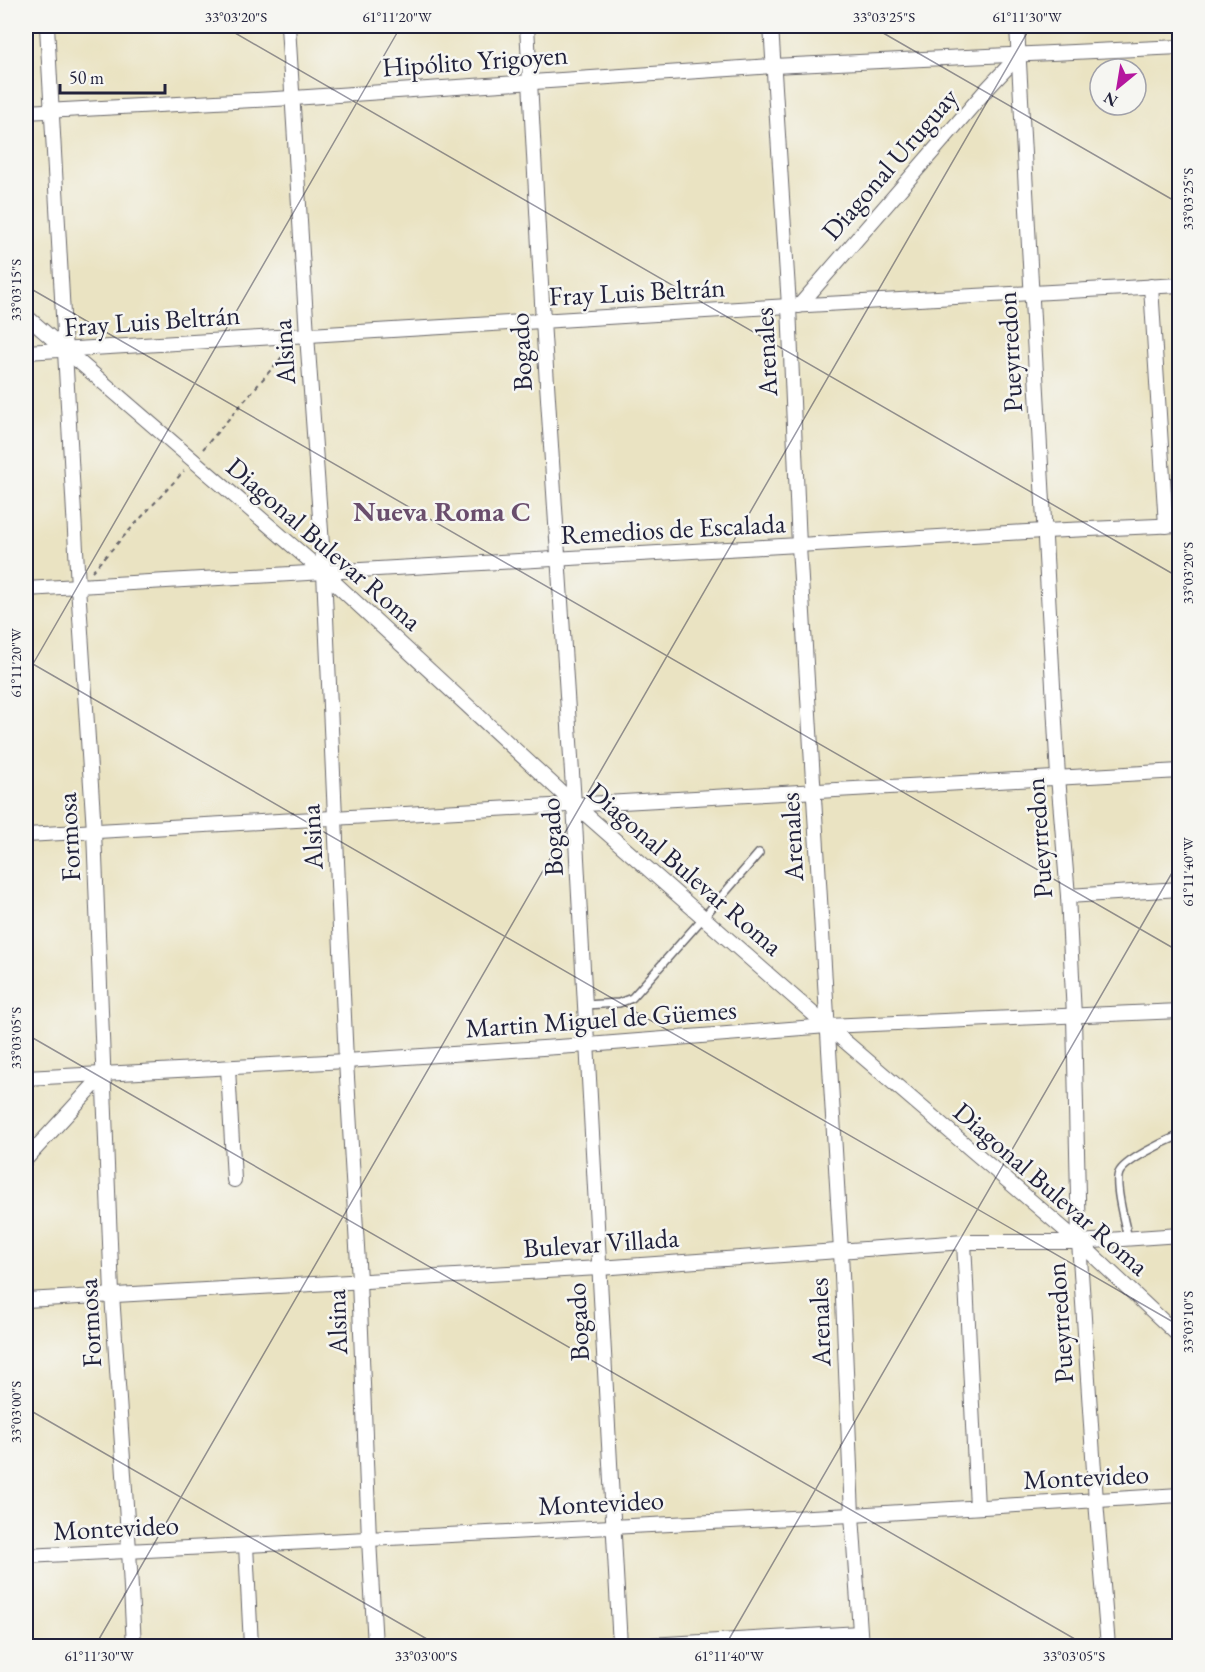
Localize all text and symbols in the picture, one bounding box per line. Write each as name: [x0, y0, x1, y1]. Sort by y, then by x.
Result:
text: 33°03'20"S: [205, 7, 267, 26]
text: 61°11'20"W: [362, 7, 432, 26]
text: 33°03'25"S: [853, 7, 915, 26]
text: 61°11'30"W: [992, 7, 1062, 26]
street label: Hipólito Yrigoyen: [381, 37, 569, 84]
scale bar: [60, 57, 165, 95]
north arrow: [1088, 57, 1148, 117]
text: 50 m: [69, 66, 104, 89]
street label: Diagonal Uruguay: [814, 80, 966, 247]
text: N: [1100, 87, 1122, 112]
text: 33°03'25"S: [1178, 168, 1197, 230]
text: 33°03'15"S: [6, 259, 25, 321]
street label: Fray Luis Beltrán: [548, 269, 726, 314]
street label: Pueyrredon: [989, 291, 1030, 413]
street label: Fray Luis Beltrán: [63, 297, 241, 344]
street label: Arenales: [746, 307, 785, 398]
street label: Bogado: [501, 312, 540, 392]
street label: Alsina: [264, 318, 303, 387]
street label: Diagonal Bulevar Roma: [219, 449, 430, 638]
district label: Nueva Roma C: [353, 493, 531, 529]
street label: Remedios de Escalada: [560, 505, 787, 552]
text: 33°03'20"S: [1178, 542, 1197, 604]
text: 61°11'20"W: [6, 628, 25, 698]
street label: Diagonal Bulevar Roma: [580, 774, 791, 963]
street label: Pueyrredon: [1017, 776, 1060, 900]
street label: Formosa: [49, 791, 88, 883]
street label: Arenales: [772, 792, 811, 883]
street label: Bogado: [532, 797, 571, 877]
street label: Alsina: [292, 803, 331, 872]
text: 61°11'40"W: [1178, 837, 1197, 907]
street label: Martin Miguel de Güemes: [464, 992, 738, 1045]
text: 33°03'05"S: [6, 1007, 25, 1069]
street label: Diagonal Bulevar Roma: [946, 1094, 1157, 1283]
street label: Bulevar Villada: [522, 1220, 680, 1265]
street label: Pueyrredon: [1038, 1261, 1081, 1385]
street label: Formosa: [70, 1277, 109, 1369]
street label: Arenales: [800, 1277, 839, 1368]
street label: Bogado: [558, 1282, 597, 1362]
street label: Alsina: [318, 1288, 355, 1356]
text: 33°03'10"S: [1178, 1291, 1197, 1353]
text: 33°03'00"S: [6, 1381, 25, 1443]
street label: Montevideo: [1022, 1456, 1150, 1497]
street label: Montevideo: [537, 1482, 665, 1523]
street label: Montevideo: [52, 1507, 180, 1548]
text: 61°11'30"W: [64, 1646, 134, 1665]
text: 33°03'00"S: [395, 1646, 457, 1665]
text: 61°11'40"W: [694, 1646, 764, 1665]
text: 33°03'05"S: [1043, 1646, 1105, 1665]

